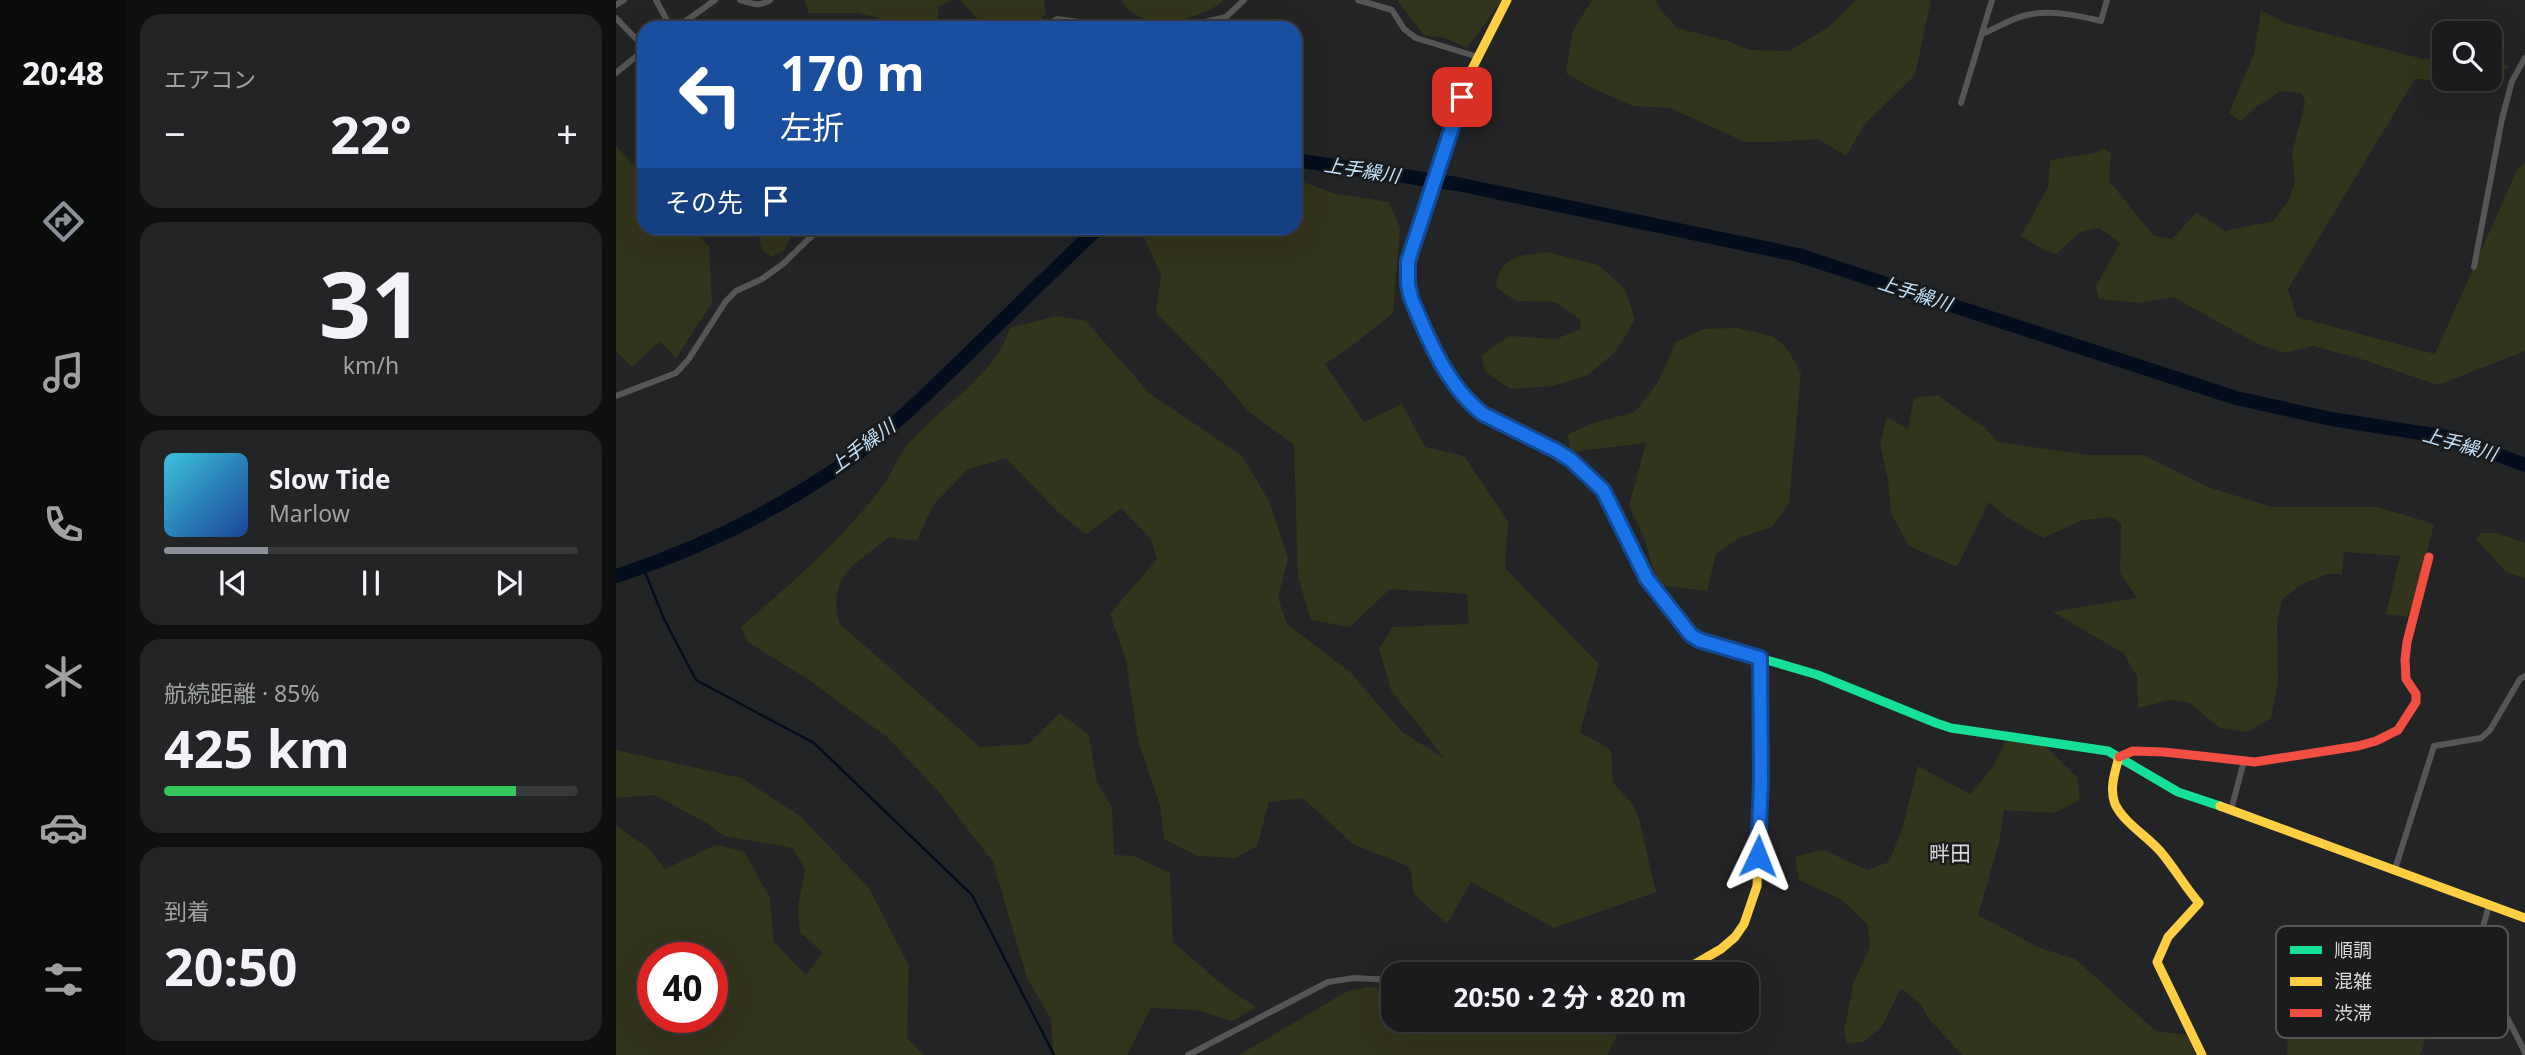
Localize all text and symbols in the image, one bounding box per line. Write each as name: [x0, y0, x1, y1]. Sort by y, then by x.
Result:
map controls: [2432, 21, 2502, 91]
button: search: [2432, 21, 2502, 91]
text: 170 m: [780, 39, 925, 105]
icon: left: [665, 49, 756, 140]
text: 20:48: [22, 51, 104, 94]
text: エアコン: [164, 63, 256, 95]
pin: [1432, 67, 1492, 127]
icon: arrive: [1443, 78, 1481, 116]
text: 22°: [330, 98, 412, 169]
text: 左折: [780, 105, 844, 148]
text: −: [164, 107, 186, 159]
text: +: [556, 107, 578, 159]
water label: 上手繰川: [1322, 151, 1404, 189]
icon: arrive: [757, 182, 795, 220]
text: その先: [665, 184, 743, 220]
icon: directions: [39, 197, 88, 246]
text: 31: [319, 241, 423, 365]
water label: 上手繰川: [1875, 269, 1957, 318]
icon: music: [39, 348, 88, 397]
text: km/h: [343, 349, 399, 381]
water label: 上手繰川: [824, 412, 902, 479]
water label: 上手繰川: [2420, 421, 2502, 468]
text: Slow Tide: [269, 461, 391, 497]
text: Marlow: [269, 497, 350, 529]
icon: phone: [39, 500, 88, 549]
icon: previous: [214, 564, 252, 602]
icon: pause: [352, 564, 390, 602]
icon: next: [490, 564, 528, 602]
icon: climate: [39, 652, 88, 701]
text: 航続距離 · 85%: [164, 677, 320, 709]
text: 425 km: [164, 712, 350, 783]
icon: car: [39, 803, 88, 852]
position arrow: [1721, 819, 1795, 893]
district label: 畔田: [1929, 839, 1971, 867]
text: 到着: [164, 895, 210, 927]
legend: [2276, 926, 2508, 1038]
text: 20:50: [164, 930, 298, 1001]
text: 順調: [2334, 937, 2372, 963]
speed limit sign: 40: [637, 942, 728, 1033]
icon: filters: [39, 955, 88, 1004]
text: 混雑: [2334, 968, 2372, 994]
text: 20:50 · 2 分 · 820 m: [1454, 979, 1686, 1015]
text: 渋滞: [2334, 1000, 2372, 1026]

